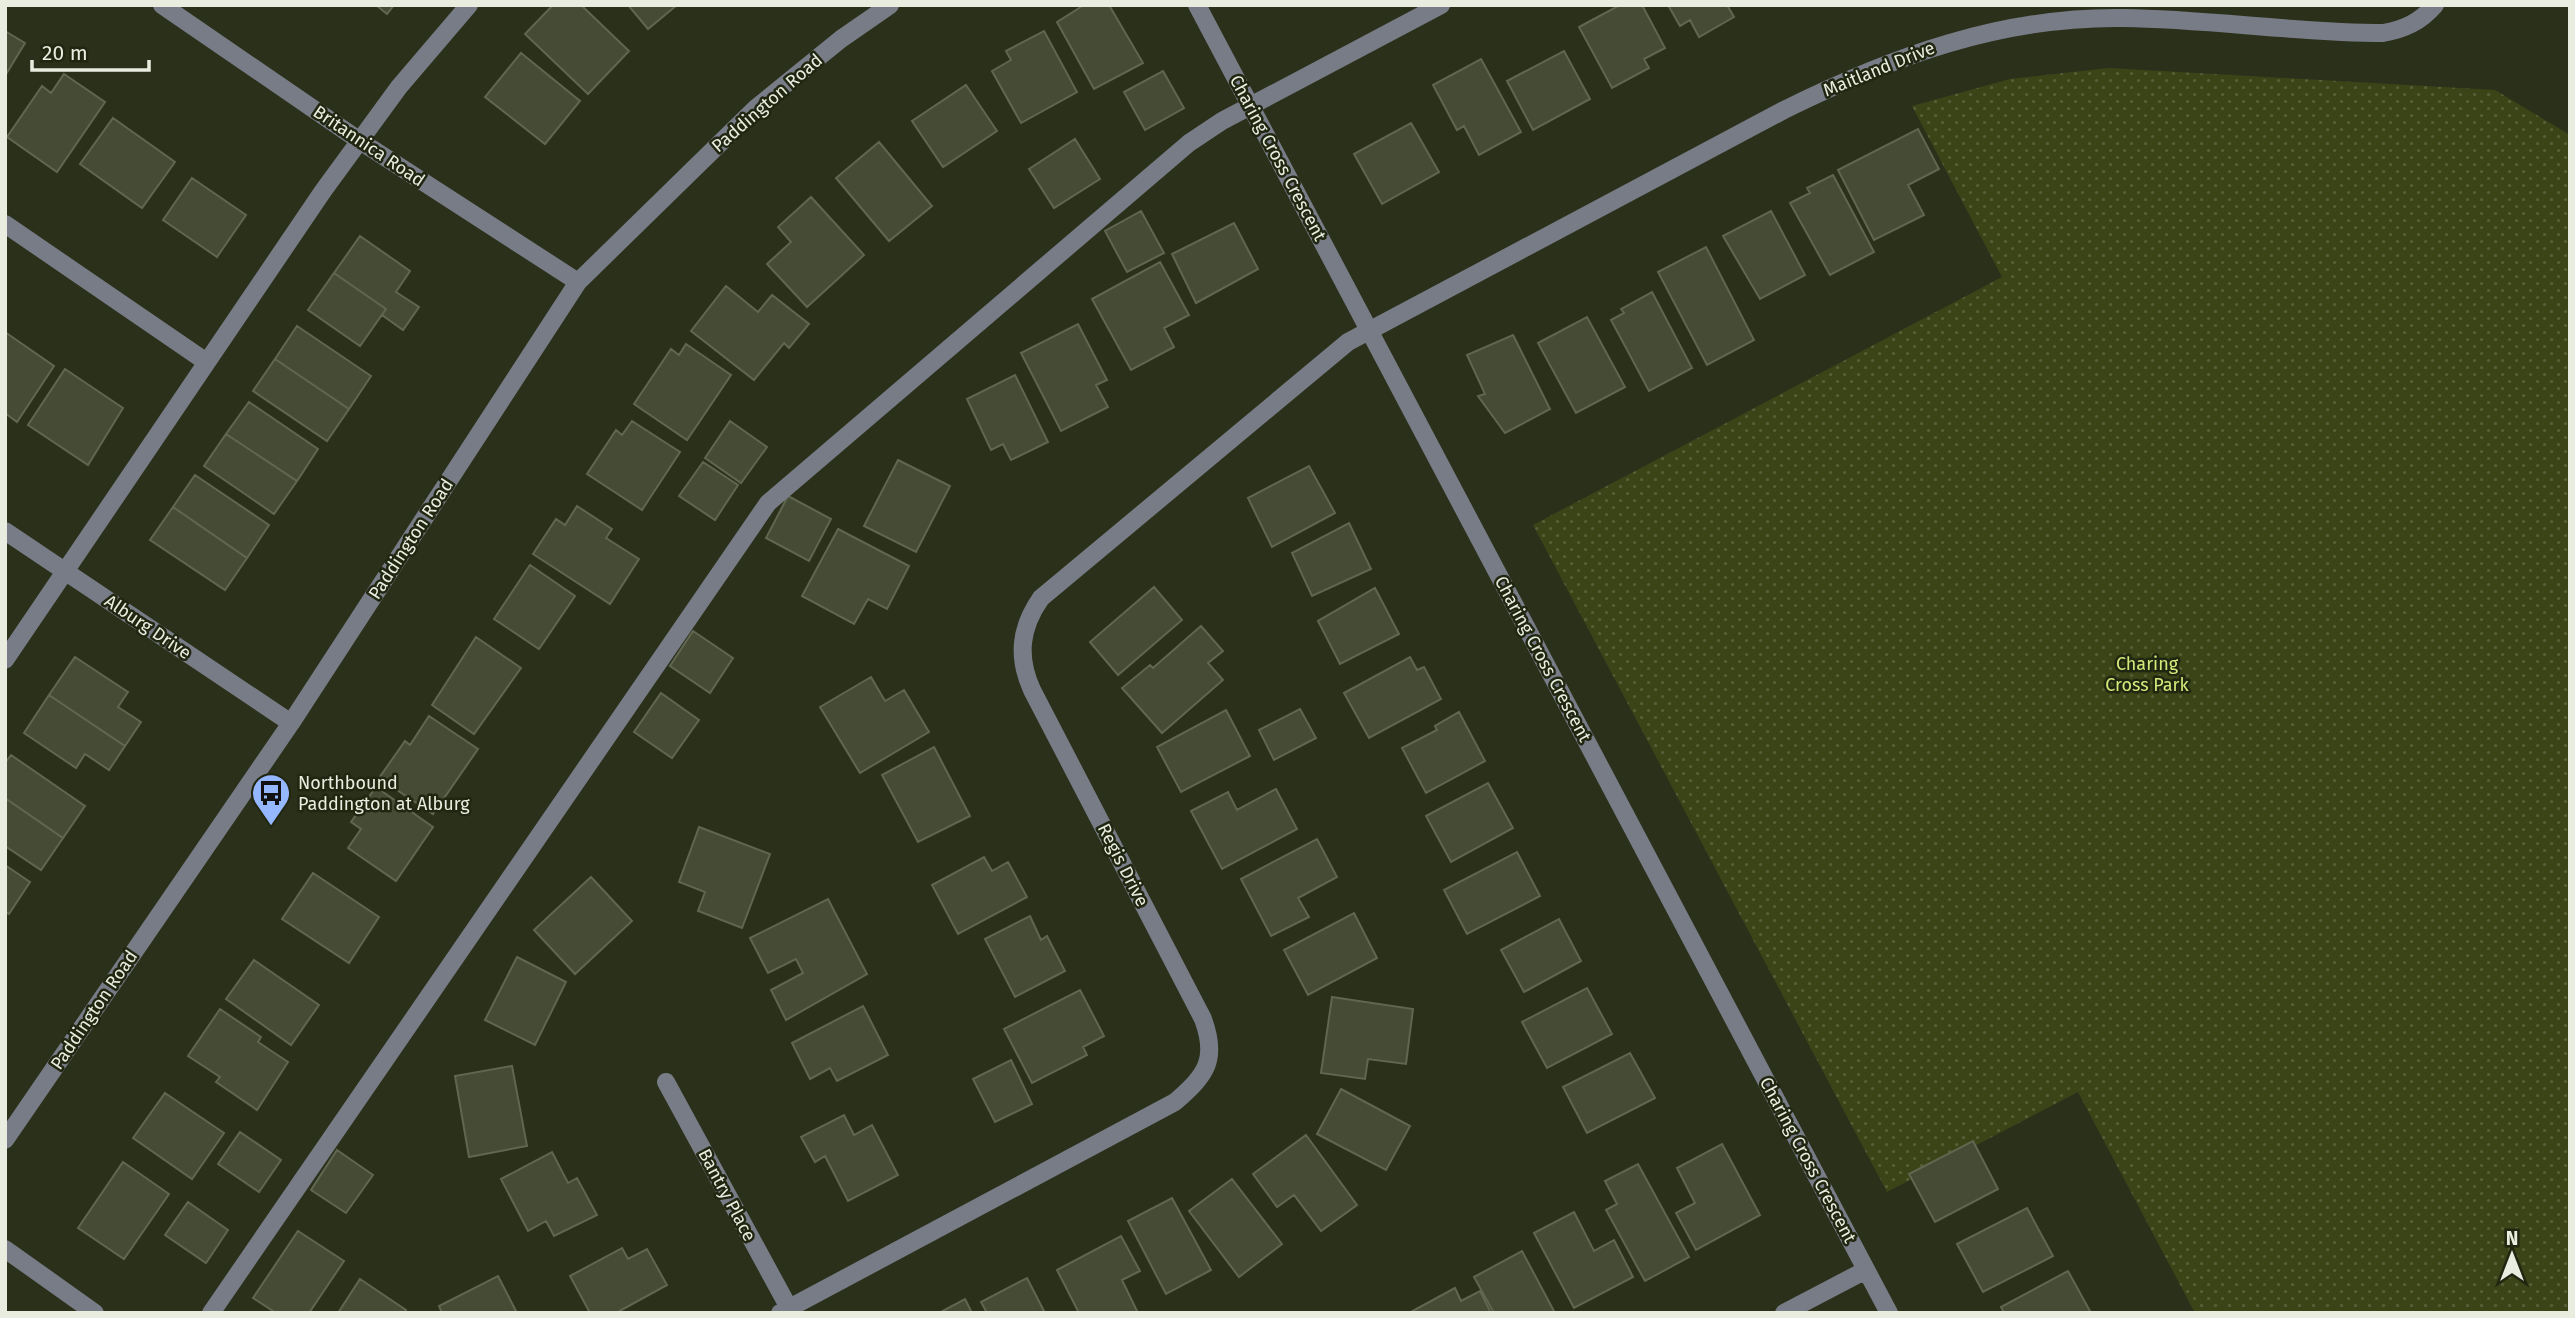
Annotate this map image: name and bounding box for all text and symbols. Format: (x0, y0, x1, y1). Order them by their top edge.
scale bar (32, 28, 149, 72)
street label: Maitland Drive (1820, 37, 1938, 101)
text: 20 m (42, 40, 88, 66)
street label: Paddington Road (707, 49, 827, 157)
street label: Charing Cross Crescent (1225, 71, 1331, 245)
street label: Britannica Road (309, 101, 429, 191)
street label: Paddington Road (364, 475, 458, 603)
street label: Charing Cross Crescent (1490, 572, 1596, 746)
street label: Alburg Drive (100, 590, 196, 664)
park label: Charing Cross Park (2105, 653, 2190, 696)
bus stop icon: Northbound Paddington at Alburg (250, 772, 292, 827)
place label: Northbound Paddington at Alburg (298, 772, 470, 815)
street label: Regis Drive (1093, 820, 1153, 910)
street label: Paddington Road (46, 946, 142, 1074)
street label: Charing Cross Crescent (1755, 1073, 1861, 1247)
street label: Bantry Place (693, 1145, 761, 1245)
north arrow (2477, 1220, 2547, 1290)
text: N (2506, 1227, 2518, 1250)

